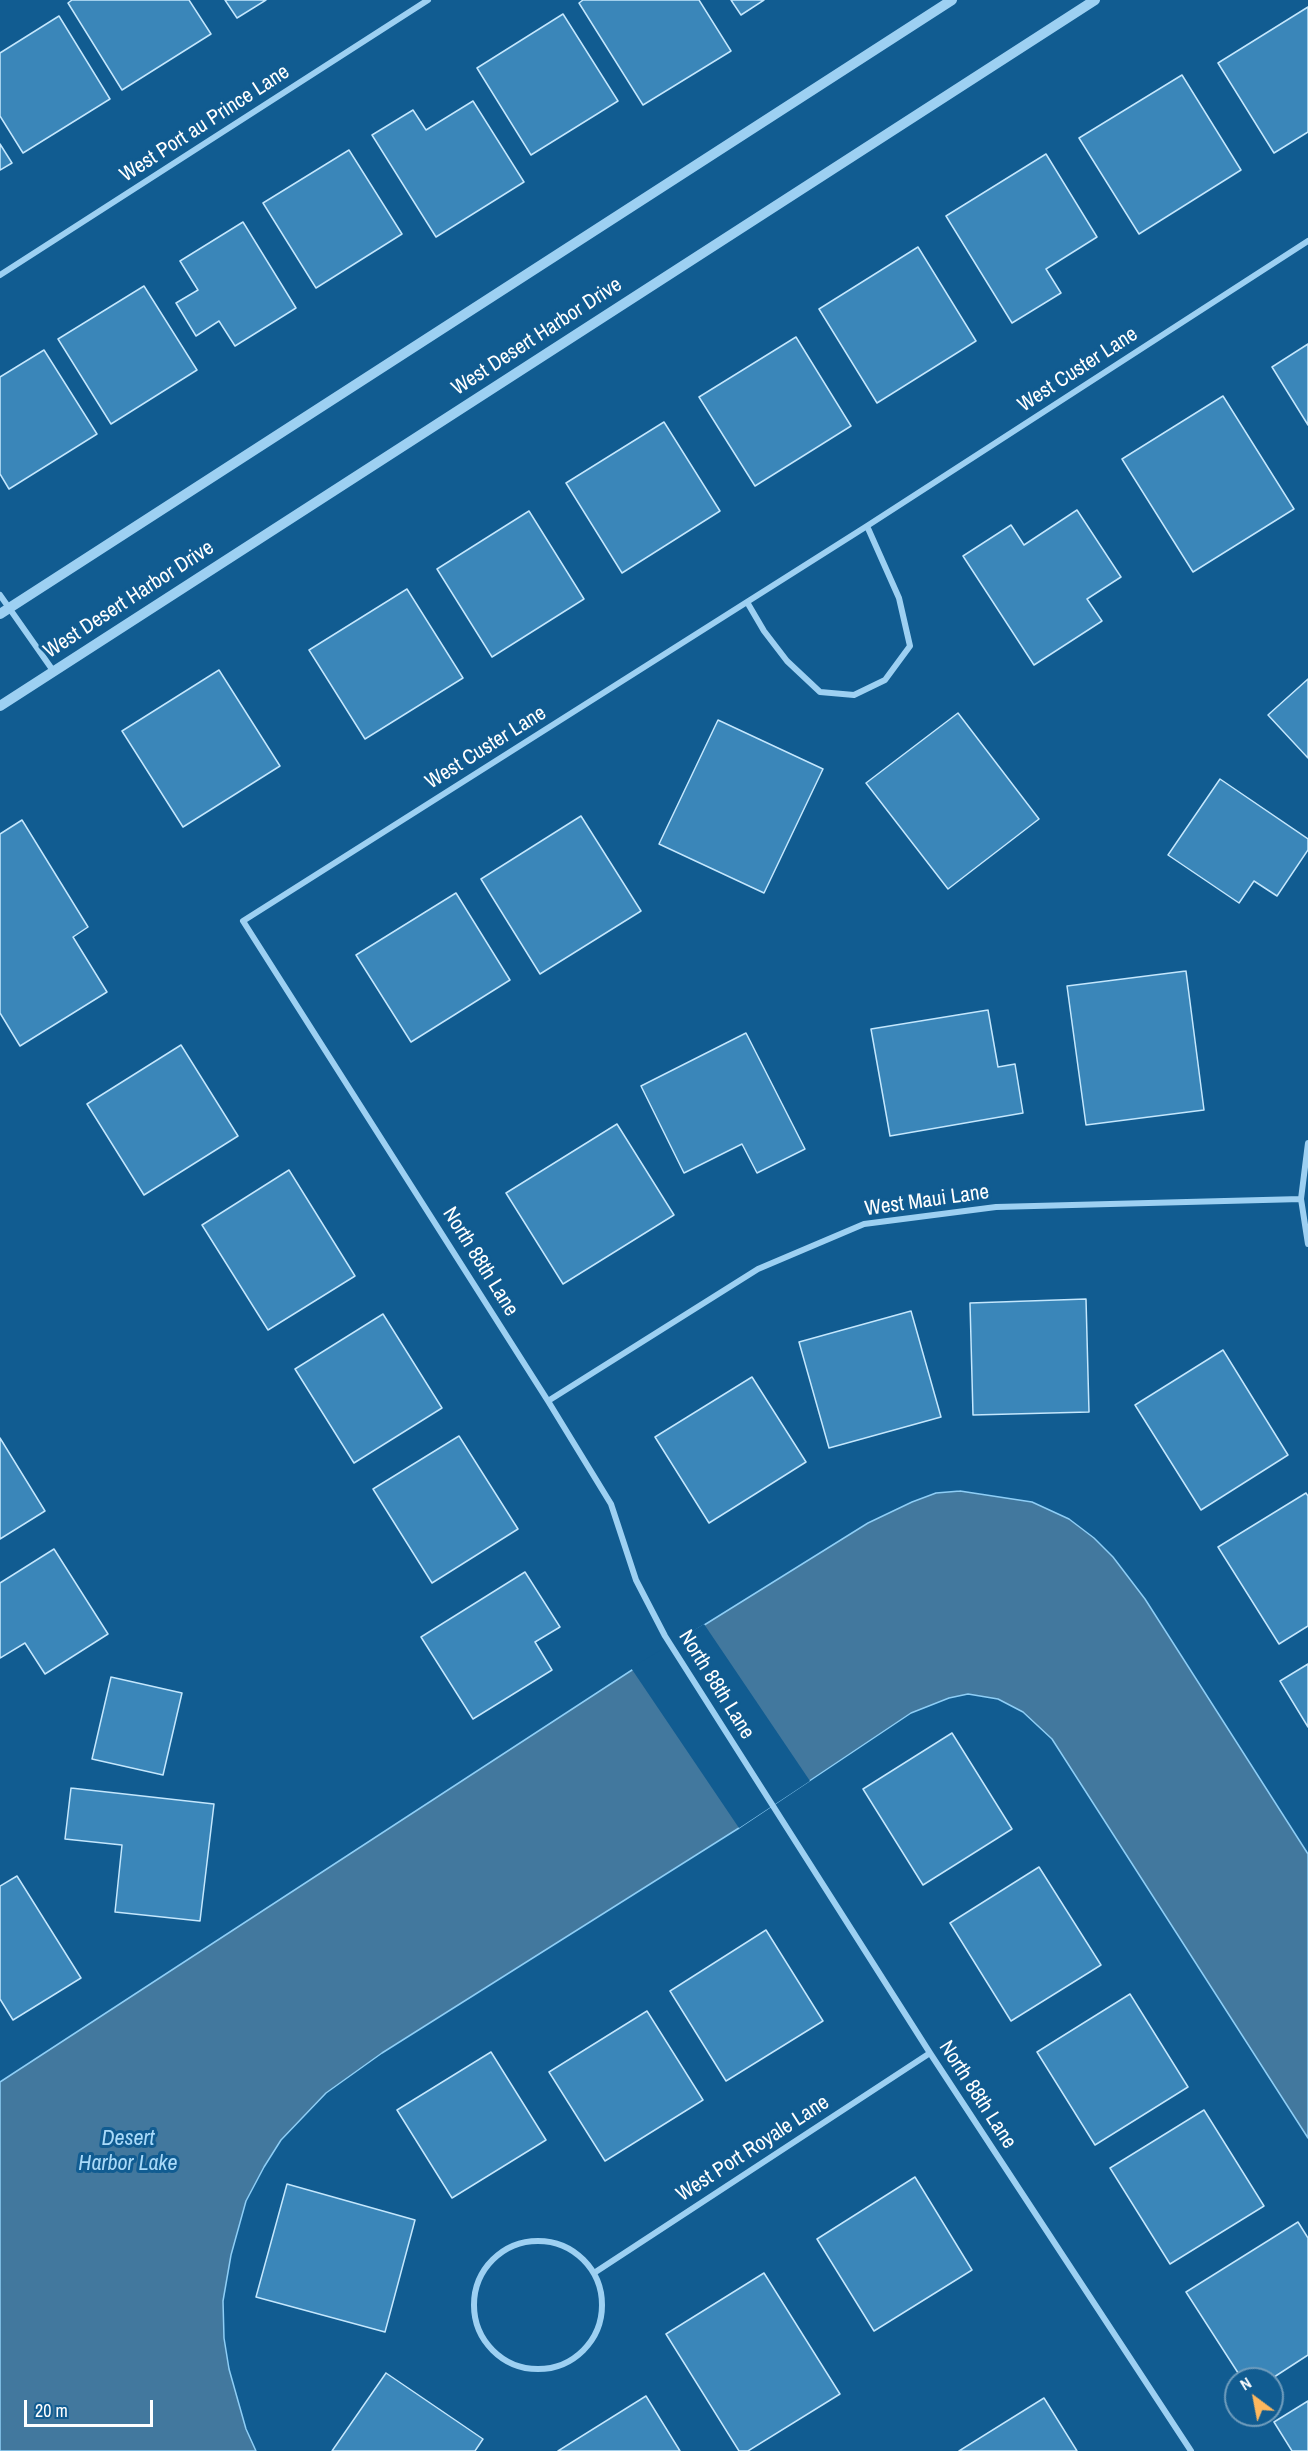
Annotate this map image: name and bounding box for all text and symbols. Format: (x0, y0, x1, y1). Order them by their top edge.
street label: West Port au Prince Lane (116, 60, 294, 188)
street label: West Desert Harbor Drive (447, 273, 627, 401)
street label: West Custer Lane (1013, 322, 1143, 418)
street label: West Desert Harbor Drive (39, 536, 219, 664)
street label: West Custer Lane (421, 701, 551, 795)
street label: West Maui Lane (863, 1180, 991, 1222)
street label: North 88th Lane (437, 1203, 523, 1321)
street label: North 88th Lane (673, 1626, 759, 1744)
street label: North 88th Lane (933, 2036, 1021, 2154)
street label: West Port Royale Lane (672, 2090, 834, 2208)
water label: Desert Harbor Lake (78, 2126, 178, 2178)
north arrow (1224, 2367, 1284, 2427)
text: N (1236, 2372, 1255, 2395)
scale bar (27, 2388, 156, 2426)
text: 20 m (35, 2398, 68, 2423)

